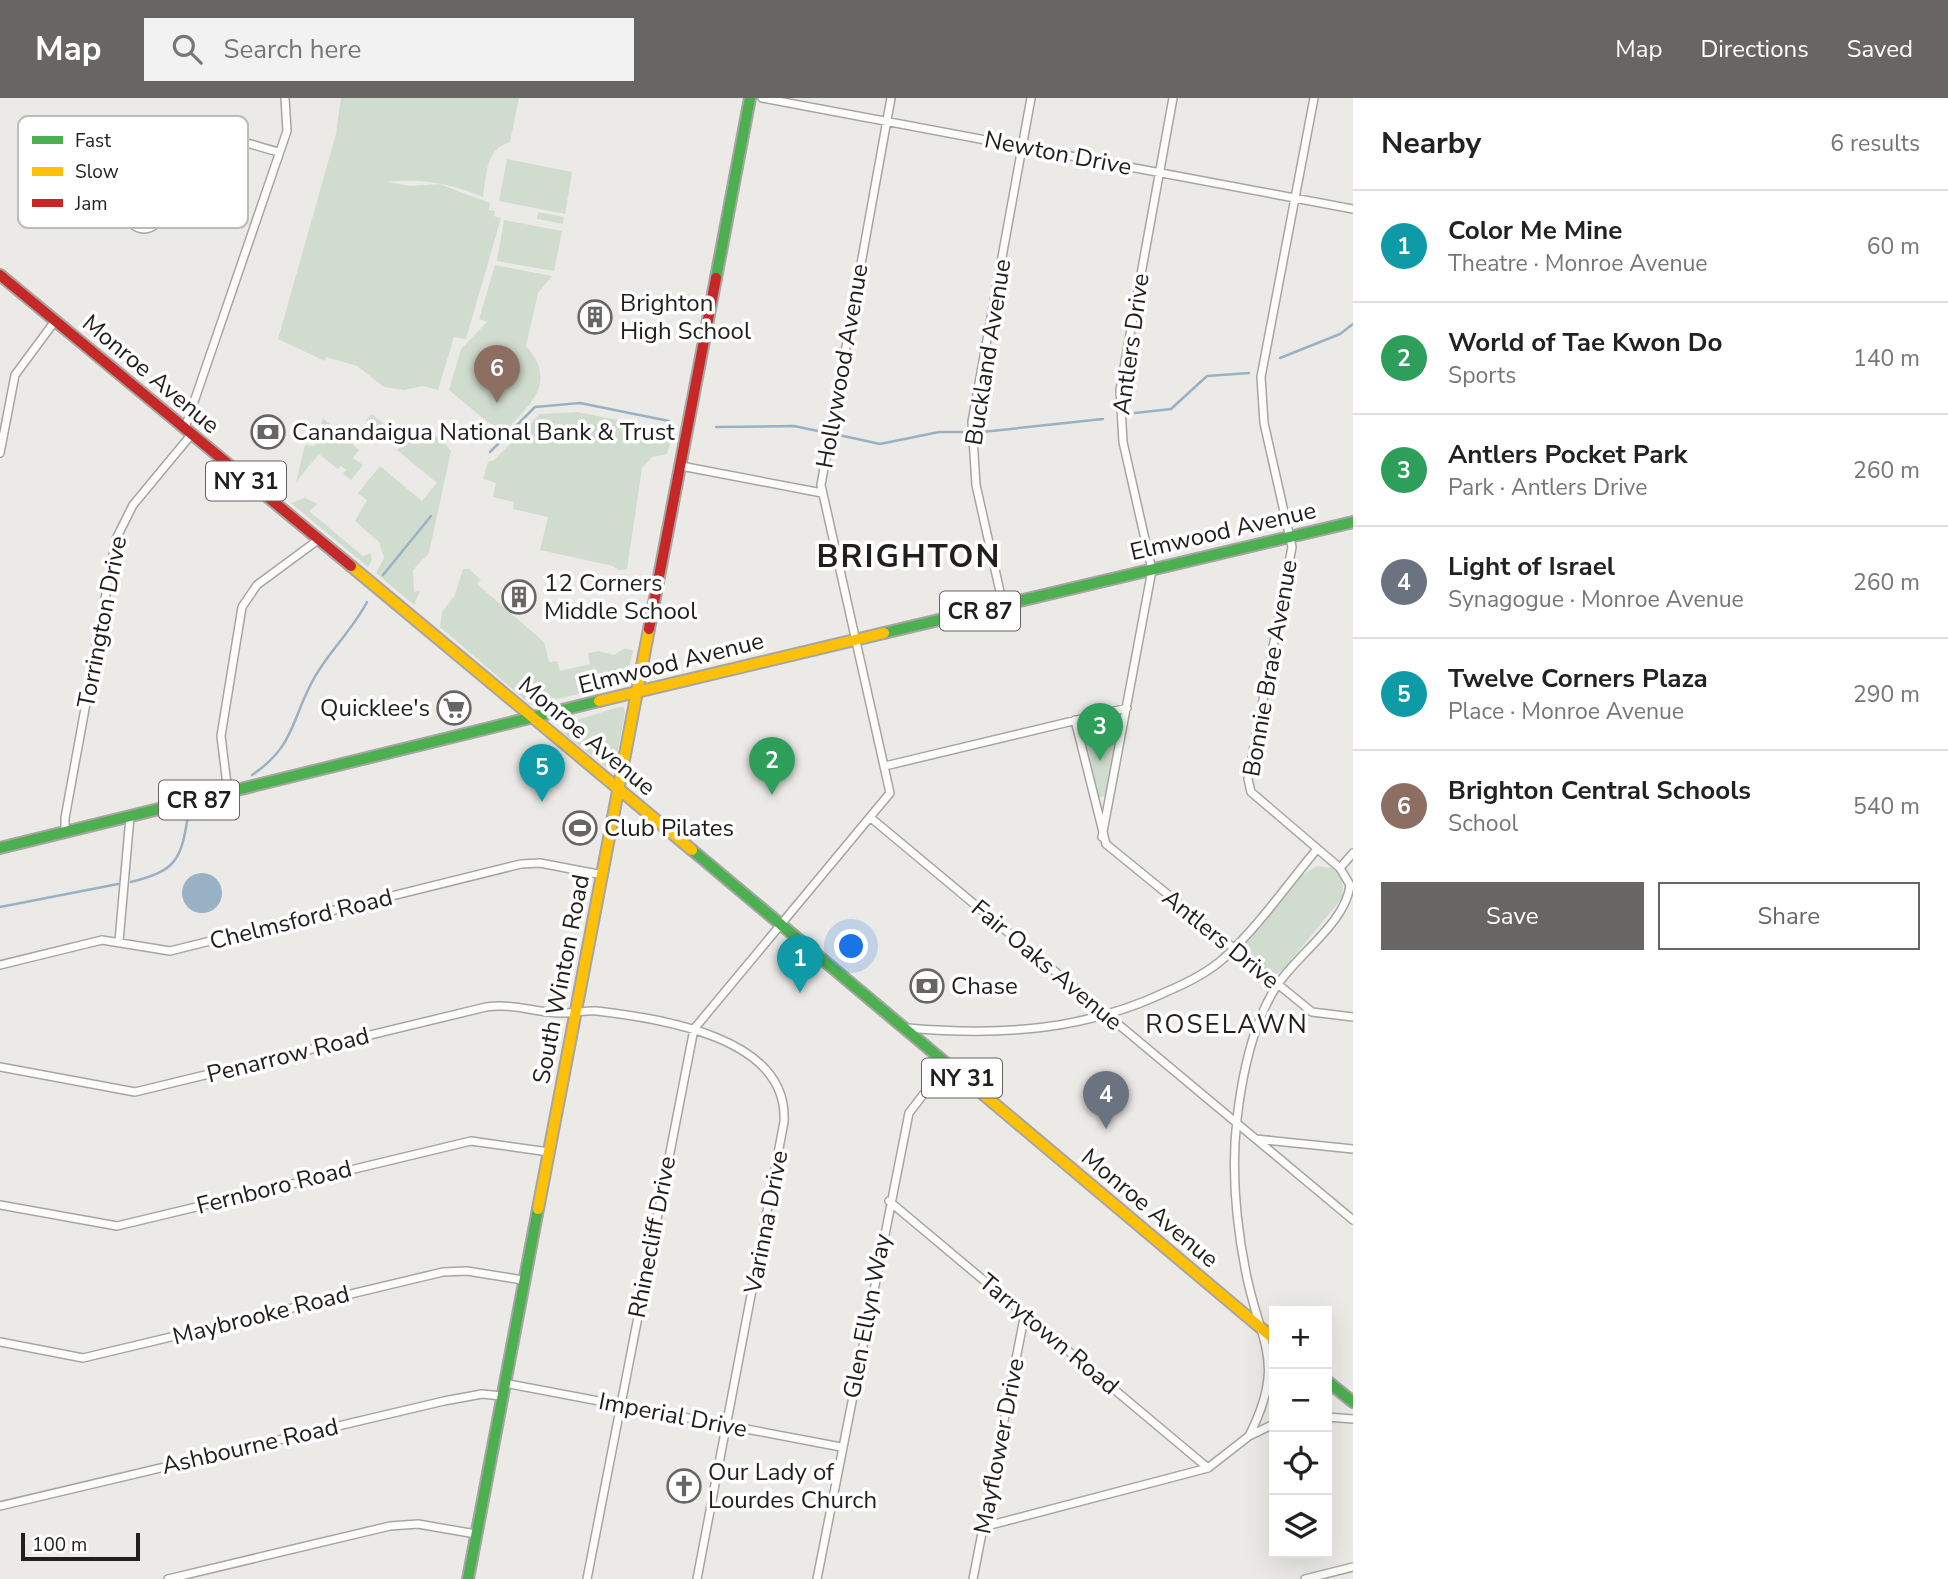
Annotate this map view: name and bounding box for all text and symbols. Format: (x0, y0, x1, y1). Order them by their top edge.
search box (144, 18, 634, 81)
text: Map (35, 27, 102, 72)
icon: search (168, 30, 206, 68)
text: Search here (224, 32, 361, 67)
text: Map (1615, 33, 1662, 65)
text: Directions (1700, 33, 1809, 65)
text: Saved (1847, 33, 1913, 65)
legend (18, 116, 248, 228)
street label: Newton Drive (982, 123, 1134, 183)
text: Nearby (1381, 123, 1481, 164)
text: Fast (75, 128, 111, 154)
text: 6 results (1830, 128, 1920, 159)
text: Slow (75, 159, 119, 185)
text: Jam (74, 191, 108, 217)
text: Color Me Mine (1448, 213, 1622, 248)
text: 1 (1397, 231, 1411, 262)
text: 60 m (1867, 231, 1920, 262)
text: Theatre · Monroe Avenue (1448, 248, 1708, 279)
street label: Buckland Avenue (957, 257, 1019, 447)
street label: Hollywood Avenue (808, 261, 876, 471)
street label: Antlers Drive (1105, 271, 1157, 417)
place label: Brighton High School (620, 287, 751, 347)
building icon: Brighton High School (576, 298, 614, 336)
street label: Monroe Avenue (76, 307, 226, 441)
text: World of Tae Kwon Do (1448, 325, 1722, 360)
text: 2 (1397, 343, 1411, 374)
text: 140 m (1853, 343, 1920, 374)
pin: 6 (474, 345, 520, 403)
text: Sports (1448, 360, 1516, 391)
bank icon: Canandaigua National Bank & Trust (249, 413, 287, 451)
place label: Canandaigua National Bank & Trust (292, 416, 675, 448)
text: Antlers Pocket Park (1448, 437, 1688, 472)
text: 3 (1397, 455, 1411, 486)
text: 260 m (1853, 455, 1920, 486)
road number: NY 31 (206, 462, 286, 500)
text: Park · Antlers Drive (1448, 472, 1647, 503)
street label: Elmwood Avenue (1127, 494, 1319, 568)
street label: Torrington Drive (70, 533, 134, 711)
district label: BRIGHTON (817, 535, 1001, 578)
text: Light of Israel (1448, 549, 1615, 584)
street label: Bonnie Brae Avenue (1235, 557, 1305, 779)
place label: 12 Corners Middle School (544, 567, 697, 627)
text: 4 (1397, 567, 1411, 598)
text: 260 m (1853, 567, 1920, 598)
building icon: 12 Corners Middle School (500, 578, 538, 616)
text: Synagogue · Monroe Avenue (1448, 584, 1744, 615)
road number: CR 87 (940, 592, 1020, 631)
street label: Elmwood Avenue (575, 624, 767, 702)
text: Twelve Corners Plaza (1448, 661, 1708, 696)
street label: Monroe Avenue (512, 669, 662, 803)
text: 5 (1397, 679, 1411, 710)
text: 290 m (1853, 679, 1920, 710)
supermarket icon: Quicklee's (435, 689, 473, 727)
place label: Quicklee's (320, 692, 430, 724)
text: Place · Monroe Avenue (1448, 696, 1684, 727)
pin: 3 (1077, 703, 1123, 761)
pin: 2 (749, 737, 795, 795)
pin: 5 (519, 744, 565, 802)
text: Brighton Central Schools (1448, 773, 1751, 808)
road number: CR 87 (159, 780, 239, 820)
text: 6 (1397, 791, 1411, 822)
text: 540 m (1853, 791, 1920, 822)
text: School (1448, 808, 1518, 839)
sports icon: Club Pilates (561, 809, 599, 847)
place label: Club Pilates (604, 812, 734, 844)
street label: South Winton Road (525, 872, 597, 1086)
street label: Chelmsford Road (206, 881, 396, 957)
street label: Antlers Drive (1156, 882, 1286, 996)
button: Save (1381, 882, 1644, 950)
button: Share (1658, 882, 1920, 950)
street label: Fair Oaks Avenue (965, 892, 1129, 1038)
your location (834, 929, 868, 963)
pin: 1 (777, 935, 823, 993)
bank icon: Chase (908, 967, 946, 1005)
place label: Chase (951, 970, 1018, 1002)
district label: ROSELAWN (1145, 1007, 1309, 1042)
street label: Penarrow Road (204, 1019, 372, 1091)
road number: NY 31 (922, 1058, 1002, 1098)
pin: 4 (1083, 1071, 1129, 1129)
street label: Monroe Avenue (1075, 1141, 1225, 1275)
street label: Varinna Drive (736, 1148, 796, 1297)
street label: Fernboro Road (193, 1152, 355, 1222)
street label: Rhinecliff Drive (621, 1153, 683, 1321)
street label: Glen Ellyn Way (835, 1230, 899, 1401)
street label: Tarrytown Road (972, 1266, 1126, 1402)
street label: Maybrooke Road (169, 1278, 353, 1352)
map controls (1269, 1306, 1332, 1558)
button: + (1269, 1306, 1332, 1369)
street label: Mayflower Drive (966, 1355, 1032, 1537)
button: − (1269, 1369, 1332, 1432)
street label: Imperial Drive (596, 1385, 750, 1445)
street label: Ashbourne Road (159, 1410, 341, 1482)
button: locate (1269, 1432, 1332, 1495)
place label: Our Lady of Lourdes Church (708, 1456, 877, 1516)
church icon: Our Lady of Lourdes Church (665, 1467, 703, 1505)
button: layers (1269, 1495, 1332, 1558)
scale bar (21, 1530, 140, 1562)
text: 100 m (32, 1532, 87, 1558)

